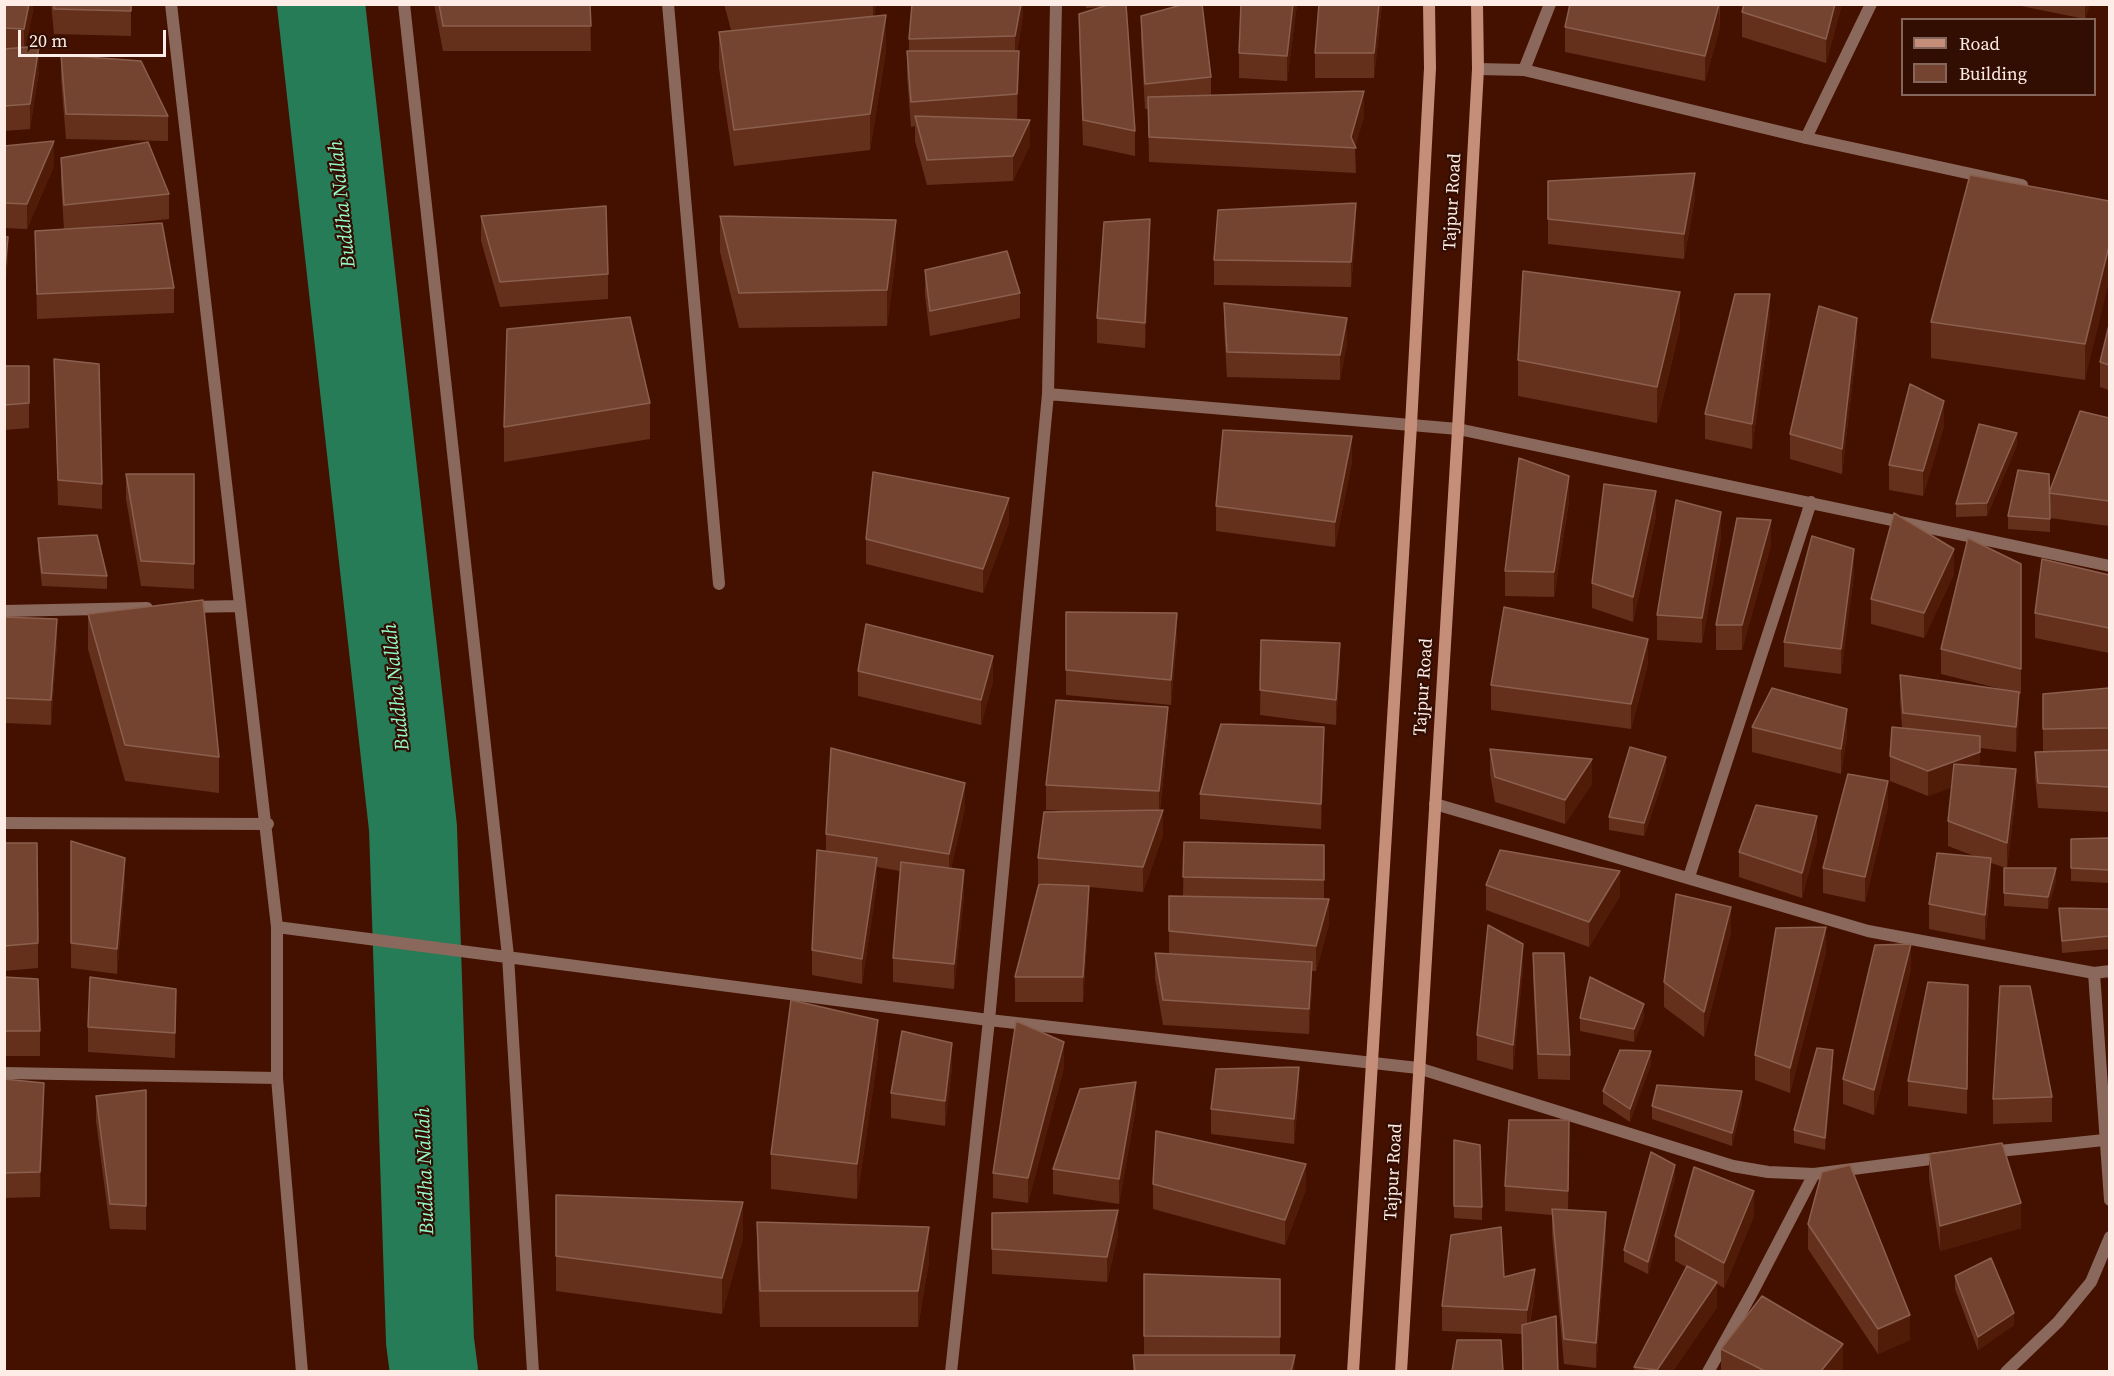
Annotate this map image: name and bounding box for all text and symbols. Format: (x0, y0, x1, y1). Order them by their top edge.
scale bar (21, 18, 170, 56)
legend (1901, 18, 2096, 96)
text: 20 m (29, 28, 67, 53)
text: Road (1959, 31, 2000, 56)
text: Building (1959, 61, 2027, 86)
water label: Buddha Nallah (324, 139, 362, 269)
street label: Tajpur Road (1440, 153, 1466, 251)
water label: Buddha Nallah (378, 622, 416, 752)
street label: Tajpur Road (1410, 638, 1438, 736)
water label: Buddha Nallah (412, 1107, 440, 1235)
street label: Tajpur Road (1381, 1123, 1407, 1221)

